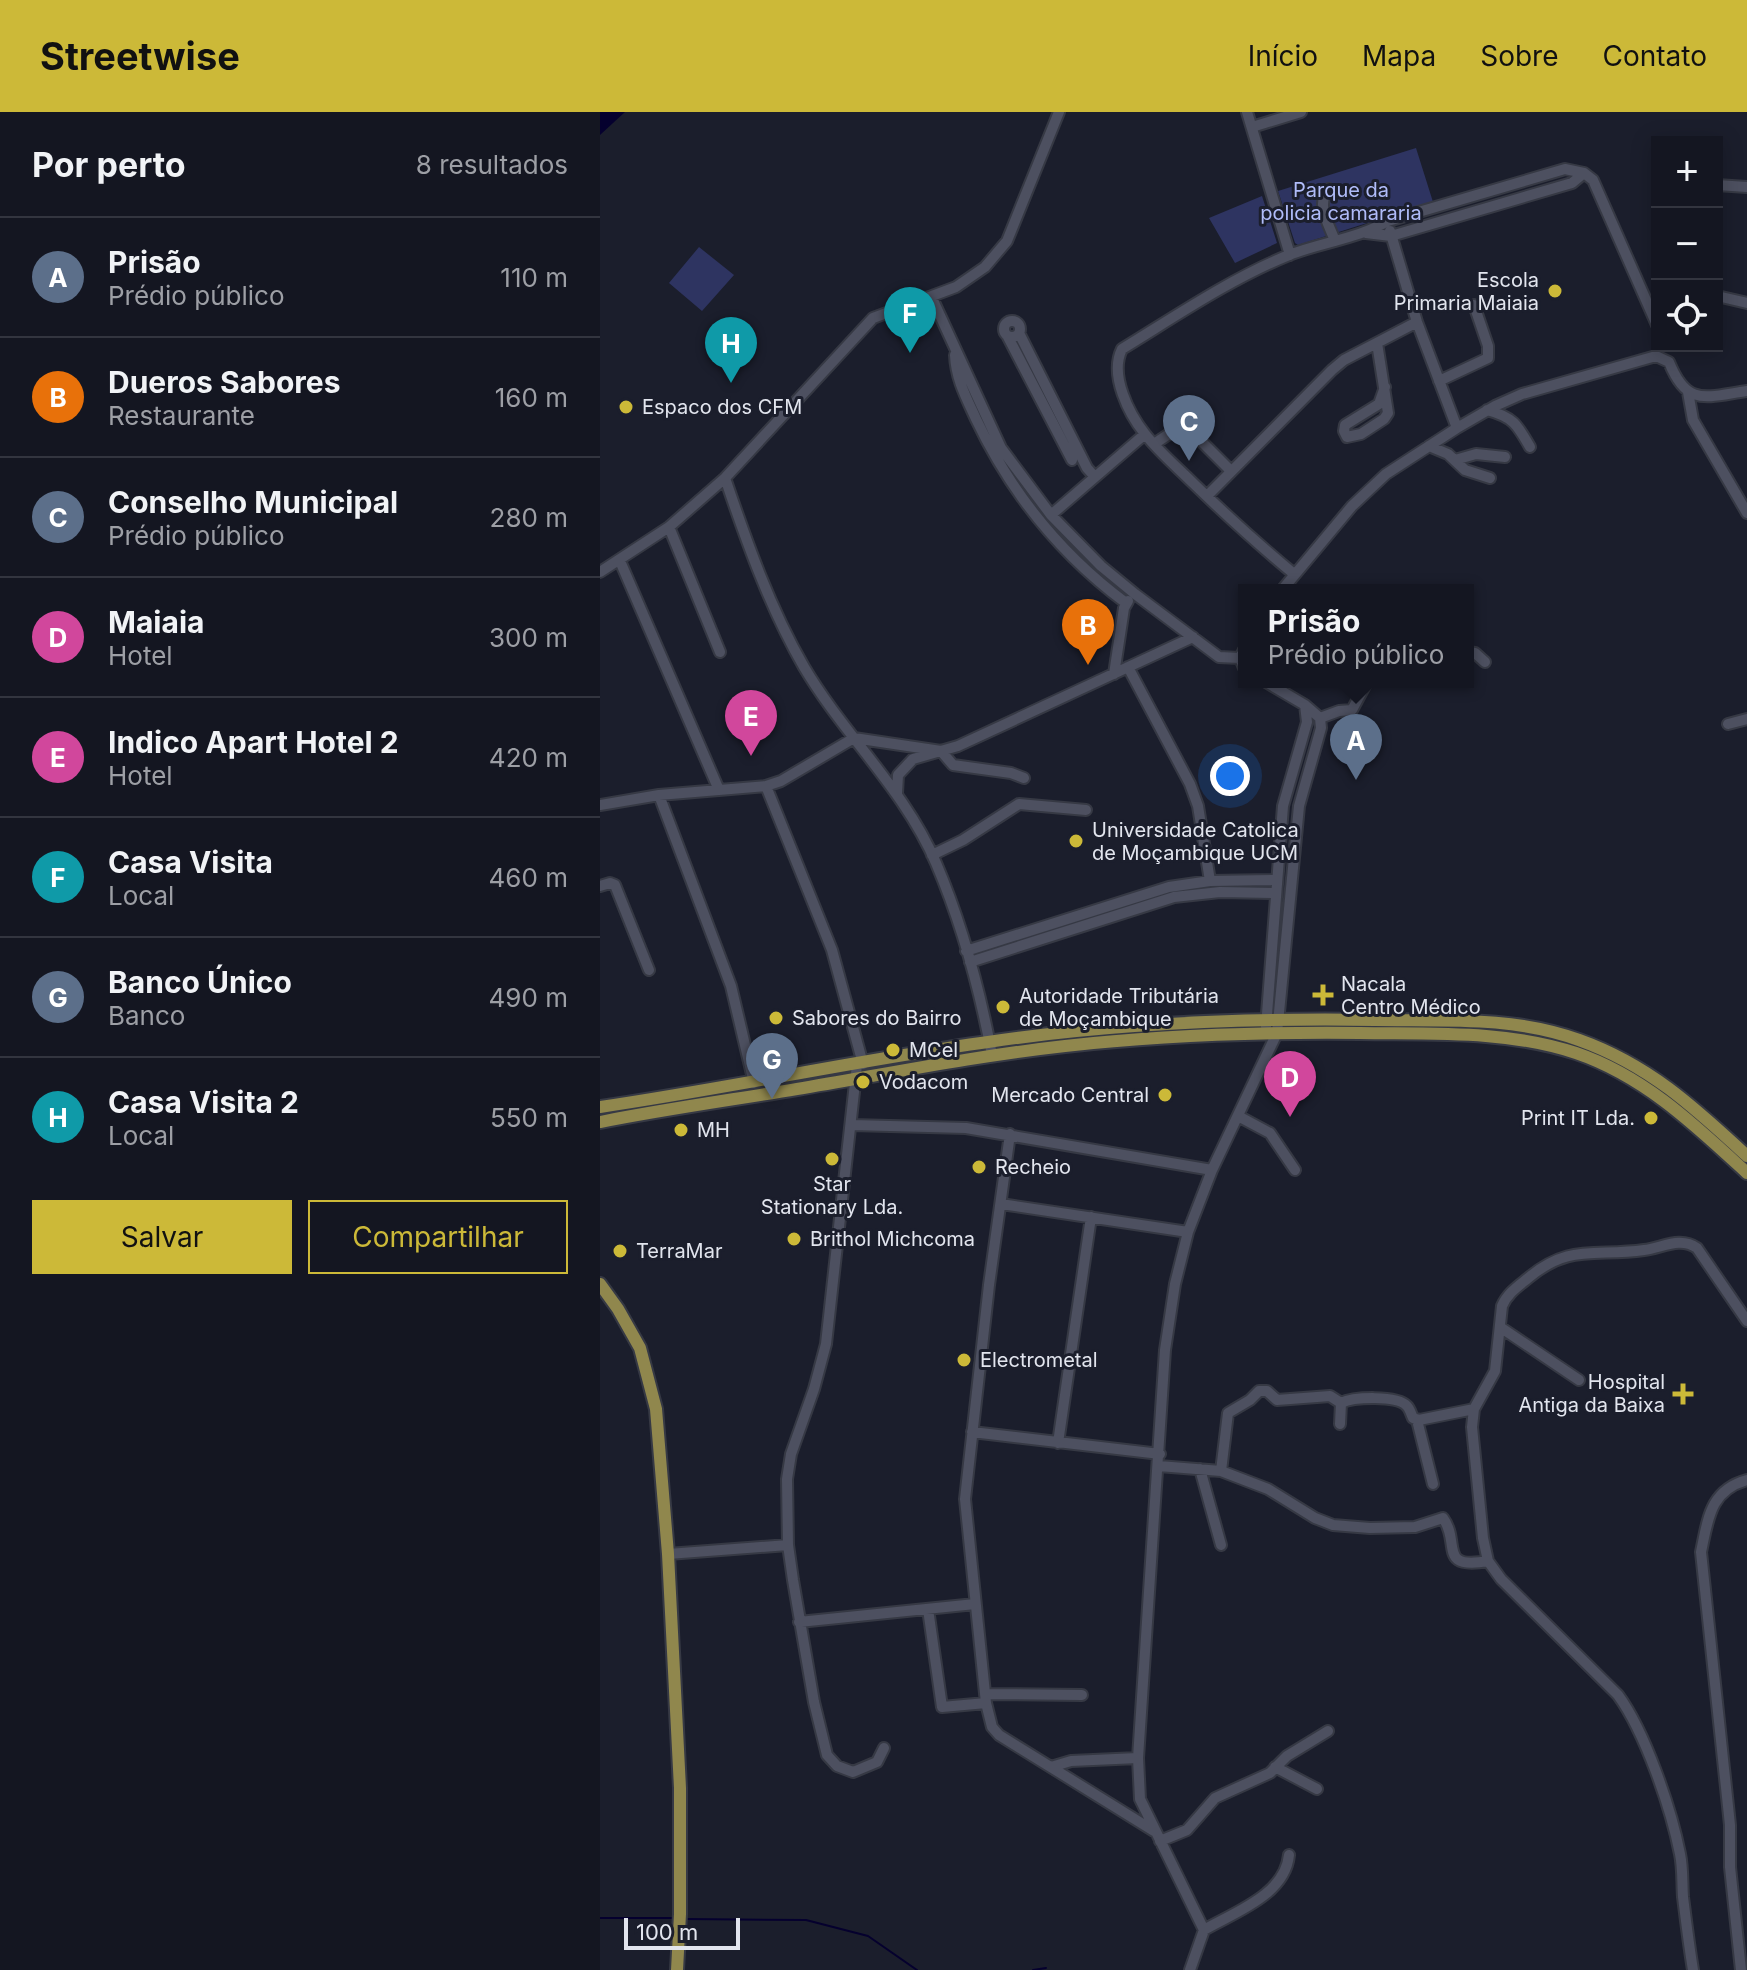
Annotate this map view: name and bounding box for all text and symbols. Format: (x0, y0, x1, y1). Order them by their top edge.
text: Streetwise (40, 33, 240, 79)
text: Início (1248, 39, 1318, 73)
text: Mapa (1362, 39, 1436, 73)
text: Sobre (1480, 39, 1559, 73)
text: Contato (1603, 39, 1707, 73)
map controls (1651, 136, 1723, 352)
button: + (1651, 136, 1723, 208)
text: Por perto (32, 144, 186, 185)
text: 8 resultados (416, 149, 568, 180)
park label: Parque da policia camararia (1260, 178, 1422, 225)
button: − (1651, 208, 1723, 280)
text: Prisão (108, 244, 201, 280)
text: A (48, 262, 68, 293)
text: 110 m (500, 262, 568, 293)
place label: Escola Primaria Maiaia (1394, 268, 1539, 315)
text: Prédio público (108, 280, 285, 311)
button: locate (1651, 280, 1723, 352)
marker: Escola Primaria Maiaia (1546, 282, 1564, 300)
pin: F (884, 287, 936, 353)
pin: H (705, 317, 757, 383)
text: Dueros Sabores (108, 364, 341, 400)
text: B (49, 382, 67, 413)
text: 160 m (495, 382, 568, 413)
place label: Espaco dos CFM (642, 395, 802, 419)
pin: C (1163, 395, 1215, 461)
marker: Espaco dos CFM (617, 398, 635, 416)
text: Restaurante (108, 400, 255, 431)
text: Conselho Municipal (108, 484, 398, 520)
text: C (48, 502, 68, 533)
text: 280 m (490, 502, 568, 533)
text: Prédio público (108, 520, 285, 551)
popup (1238, 584, 1474, 688)
pin: B (1062, 599, 1114, 665)
text: Prisão (1268, 603, 1360, 639)
text: Maiaia (108, 604, 204, 640)
text: D (49, 622, 67, 653)
text: 300 m (489, 622, 568, 653)
text: Prédio público (1268, 639, 1444, 670)
text: Hotel (108, 640, 173, 671)
pin: E (725, 690, 777, 756)
pin: A (1330, 714, 1382, 780)
text: Indico Apart Hotel 2 (108, 724, 399, 760)
text: E (50, 742, 66, 773)
text: 420 m (489, 742, 568, 773)
your location (1210, 756, 1250, 796)
text: Hotel (108, 760, 173, 791)
place label: Universidade Catolica de Moçambique UCM (1092, 818, 1299, 865)
marker: Universidade Catolica de Moçambique UCM (1067, 832, 1085, 850)
text: Casa Visita (108, 844, 273, 880)
text: F (50, 862, 66, 893)
text: 460 m (489, 862, 568, 893)
text: Local (108, 880, 174, 911)
text: Banco Único (108, 964, 292, 1000)
place label: Nacala Centro Médico (1341, 972, 1481, 1019)
text: G (48, 982, 68, 1013)
text: 490 m (489, 982, 568, 1013)
place label: Autoridade Tributária de Moçambique (1019, 984, 1219, 1031)
marker: Nacala Centro Médico (1312, 984, 1334, 1006)
marker: Autoridade Tributária de Moçambique (994, 998, 1012, 1016)
text: Banco (108, 1000, 185, 1031)
place label: Sabores do Bairro (792, 1006, 961, 1030)
marker: Sabores do Bairro (767, 1009, 785, 1027)
pin: G (746, 1033, 798, 1099)
place label: MCel (909, 1038, 958, 1062)
marker: MCel (884, 1041, 902, 1059)
pin: D (1264, 1051, 1316, 1117)
place label: Vodacom (879, 1070, 968, 1094)
marker: Vodacom (854, 1073, 872, 1091)
place label: Mercado Central (991, 1083, 1149, 1107)
text: Casa Visita 2 (108, 1084, 299, 1120)
marker: Mercado Central (1156, 1086, 1174, 1104)
text: H (48, 1102, 68, 1133)
text: 550 m (490, 1102, 568, 1133)
place label: Print IT Lda. (1521, 1106, 1635, 1130)
marker: Print IT Lda. (1642, 1109, 1660, 1127)
place label: MH (697, 1118, 730, 1142)
text: Local (108, 1120, 174, 1151)
marker: MH (672, 1121, 690, 1139)
marker: Star Stationary Lda. (823, 1150, 841, 1168)
place label: Recheio (995, 1155, 1071, 1179)
marker: Recheio (970, 1158, 988, 1176)
place label: Star Stationary Lda. (761, 1172, 903, 1219)
button: Salvar (32, 1200, 292, 1274)
button: Compartilhar (308, 1200, 568, 1274)
place label: Brithol Michcoma (810, 1227, 975, 1251)
marker: Brithol Michcoma (785, 1230, 803, 1248)
place label: TerraMar (636, 1239, 723, 1263)
marker: TerraMar (611, 1242, 629, 1260)
place label: Electrometal (980, 1348, 1098, 1372)
marker: Electrometal (955, 1351, 973, 1369)
place label: Hospital Antiga da Baixa (1518, 1370, 1665, 1417)
marker: Hospital Antiga da Baixa (1672, 1383, 1694, 1405)
scale bar (624, 1914, 740, 1950)
text: 100 m (636, 1919, 698, 1945)

